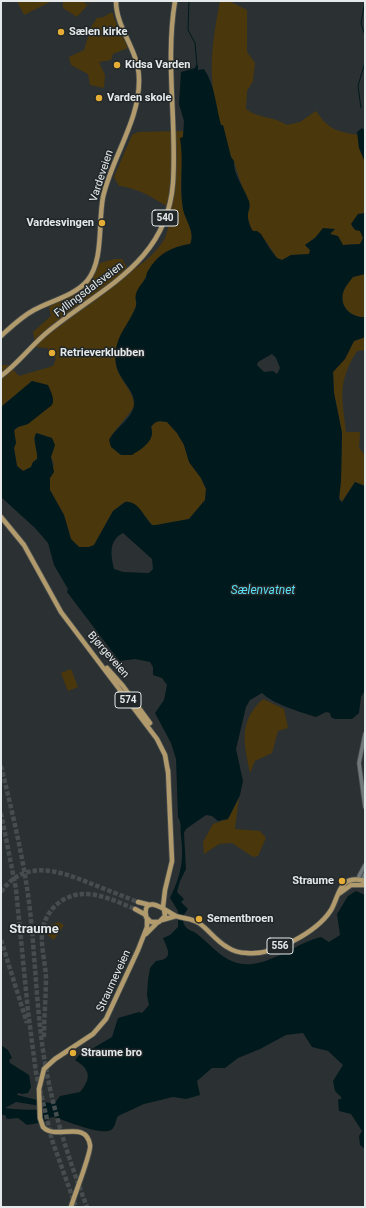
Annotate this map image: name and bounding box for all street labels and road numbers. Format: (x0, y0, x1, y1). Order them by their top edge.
street label: Vardeveien (87, 148, 117, 204)
road number: 540 (152, 210, 178, 226)
street label: Fyllingsdalsveien (52, 260, 126, 320)
street label: Bjørgeveien (84, 629, 132, 681)
road number: 574 (115, 692, 141, 708)
road number: 556 (267, 938, 293, 954)
street label: Straumeveien (94, 948, 134, 1014)

